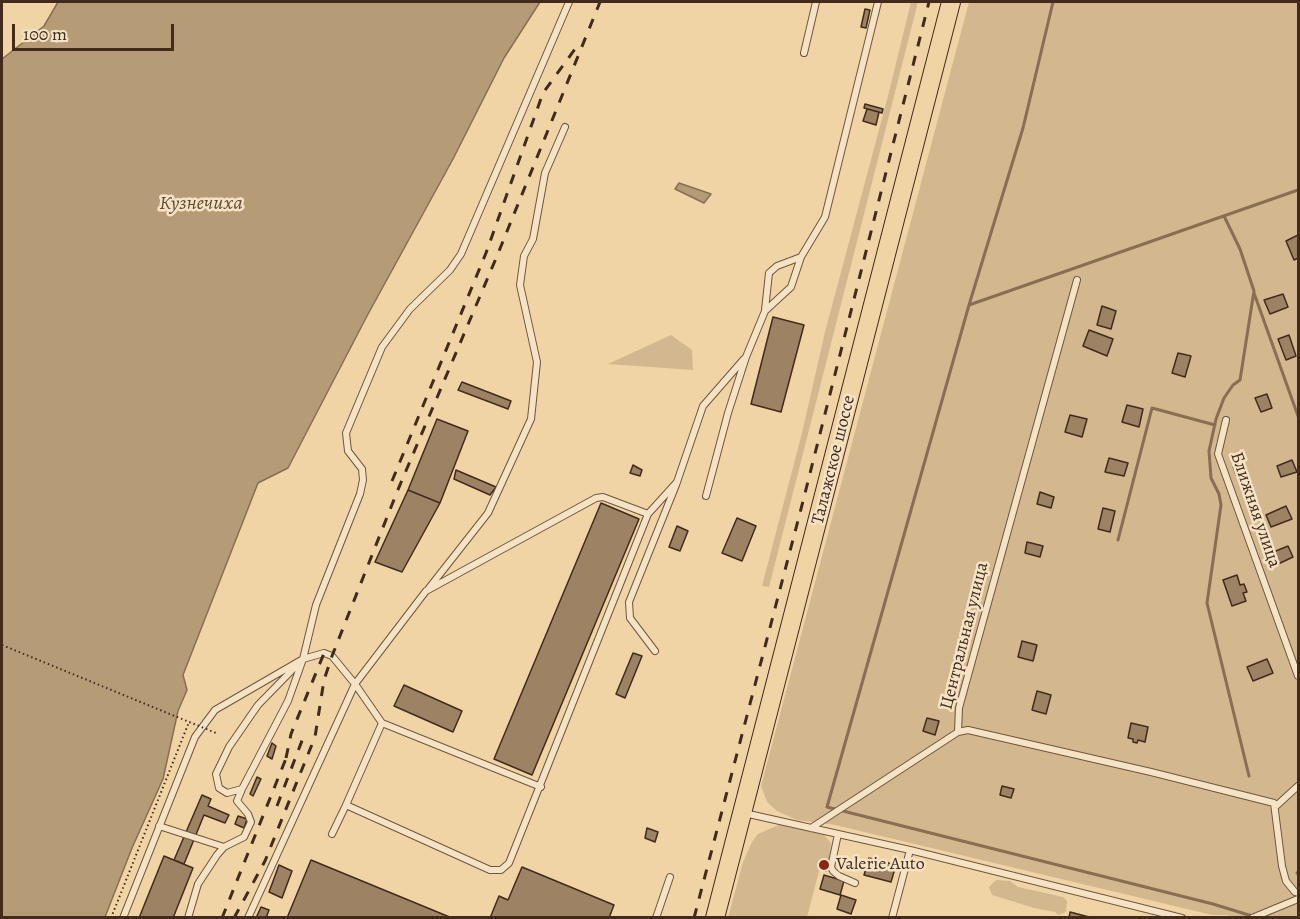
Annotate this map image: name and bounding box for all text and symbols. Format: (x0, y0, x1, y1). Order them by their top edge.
scale bar (15, 12, 177, 50)
text: 100 m (23, 22, 67, 46)
water label: Кузнечиха (159, 192, 243, 216)
street label: Талажское шоссе (808, 393, 860, 527)
street label: Ближняя улица (1225, 449, 1285, 571)
street label: Центральная улица (936, 560, 994, 712)
place label: Valerie Auto (836, 854, 925, 876)
marker: Valerie Auto (817, 858, 831, 872)

